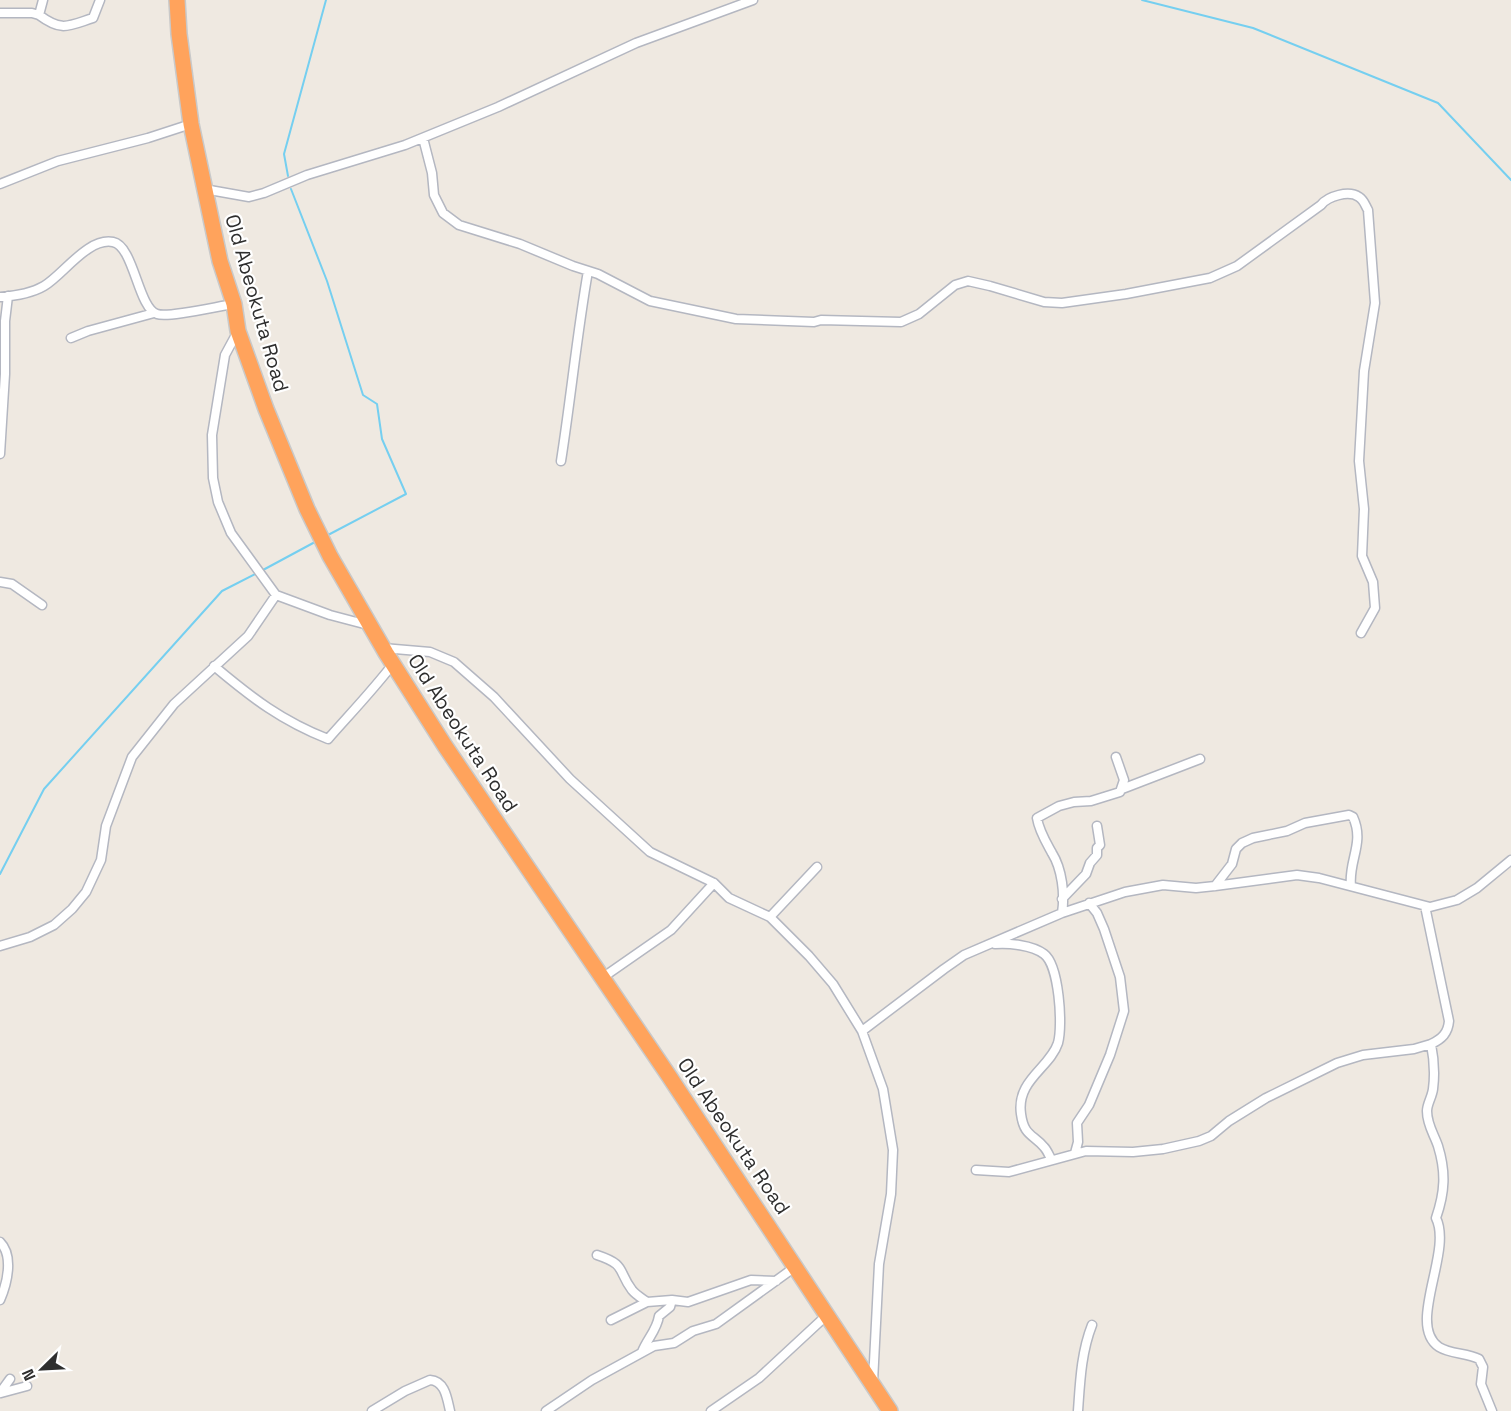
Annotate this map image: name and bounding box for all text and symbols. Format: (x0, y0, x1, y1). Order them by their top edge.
street label: Old Abeokuta Road (219, 211, 295, 395)
street label: Old Abeokuta Road (402, 649, 524, 817)
street label: Old Abeokuta Road (672, 1053, 796, 1219)
north arrow (12, 1339, 72, 1399)
text: N (17, 1366, 41, 1384)

